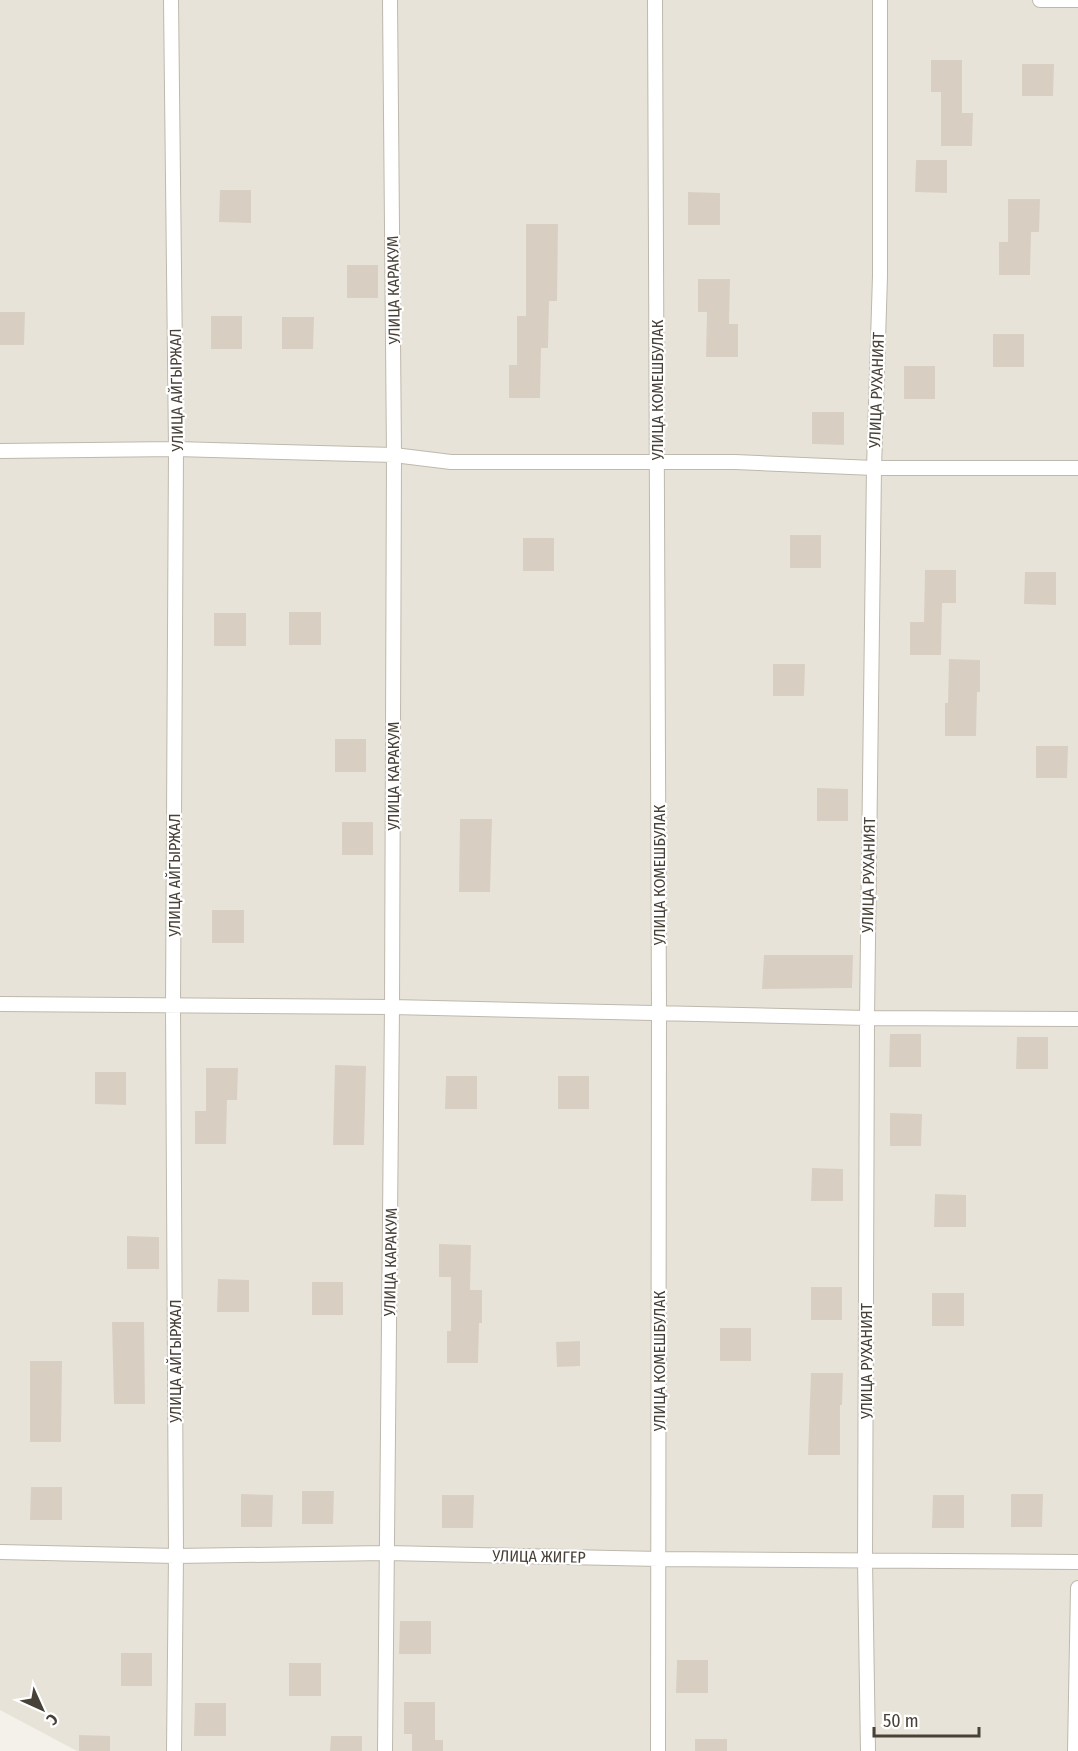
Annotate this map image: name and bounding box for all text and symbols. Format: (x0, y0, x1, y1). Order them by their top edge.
street label: УЛИЦА КАРАКУМ (383, 235, 404, 346)
street label: УЛИЦА КОМЕШБУЛАК (648, 319, 667, 461)
street label: УЛИЦА АЙГЫРЖАЛ (166, 328, 187, 453)
street label: УЛИЦА РУХАНИЯТ (865, 331, 888, 449)
street label: УЛИЦА КАРАКУМ (384, 722, 403, 831)
street label: УЛИЦА КОМЕШБУЛАК (650, 804, 669, 946)
street label: УЛИЦА АЙГЫРЖАЛ (165, 813, 184, 938)
street label: УЛИЦА РУХАНИЯТ (858, 816, 879, 934)
street label: УЛИЦА КАРАКУМ (380, 1207, 401, 1318)
street label: УЛИЦА КОМЕШБУЛАК (650, 1290, 669, 1432)
street label: УЛИЦА АЙГЫРЖАЛ (166, 1299, 185, 1424)
street label: УЛИЦА РУХАНИЯТ (857, 1302, 876, 1420)
street label: УЛИЦА ЖИГЕР (491, 1546, 586, 1567)
north arrow (12, 1679, 72, 1739)
scale bar (874, 1700, 979, 1738)
text: С (42, 1710, 62, 1729)
text: 50 m (883, 1710, 919, 1732)

